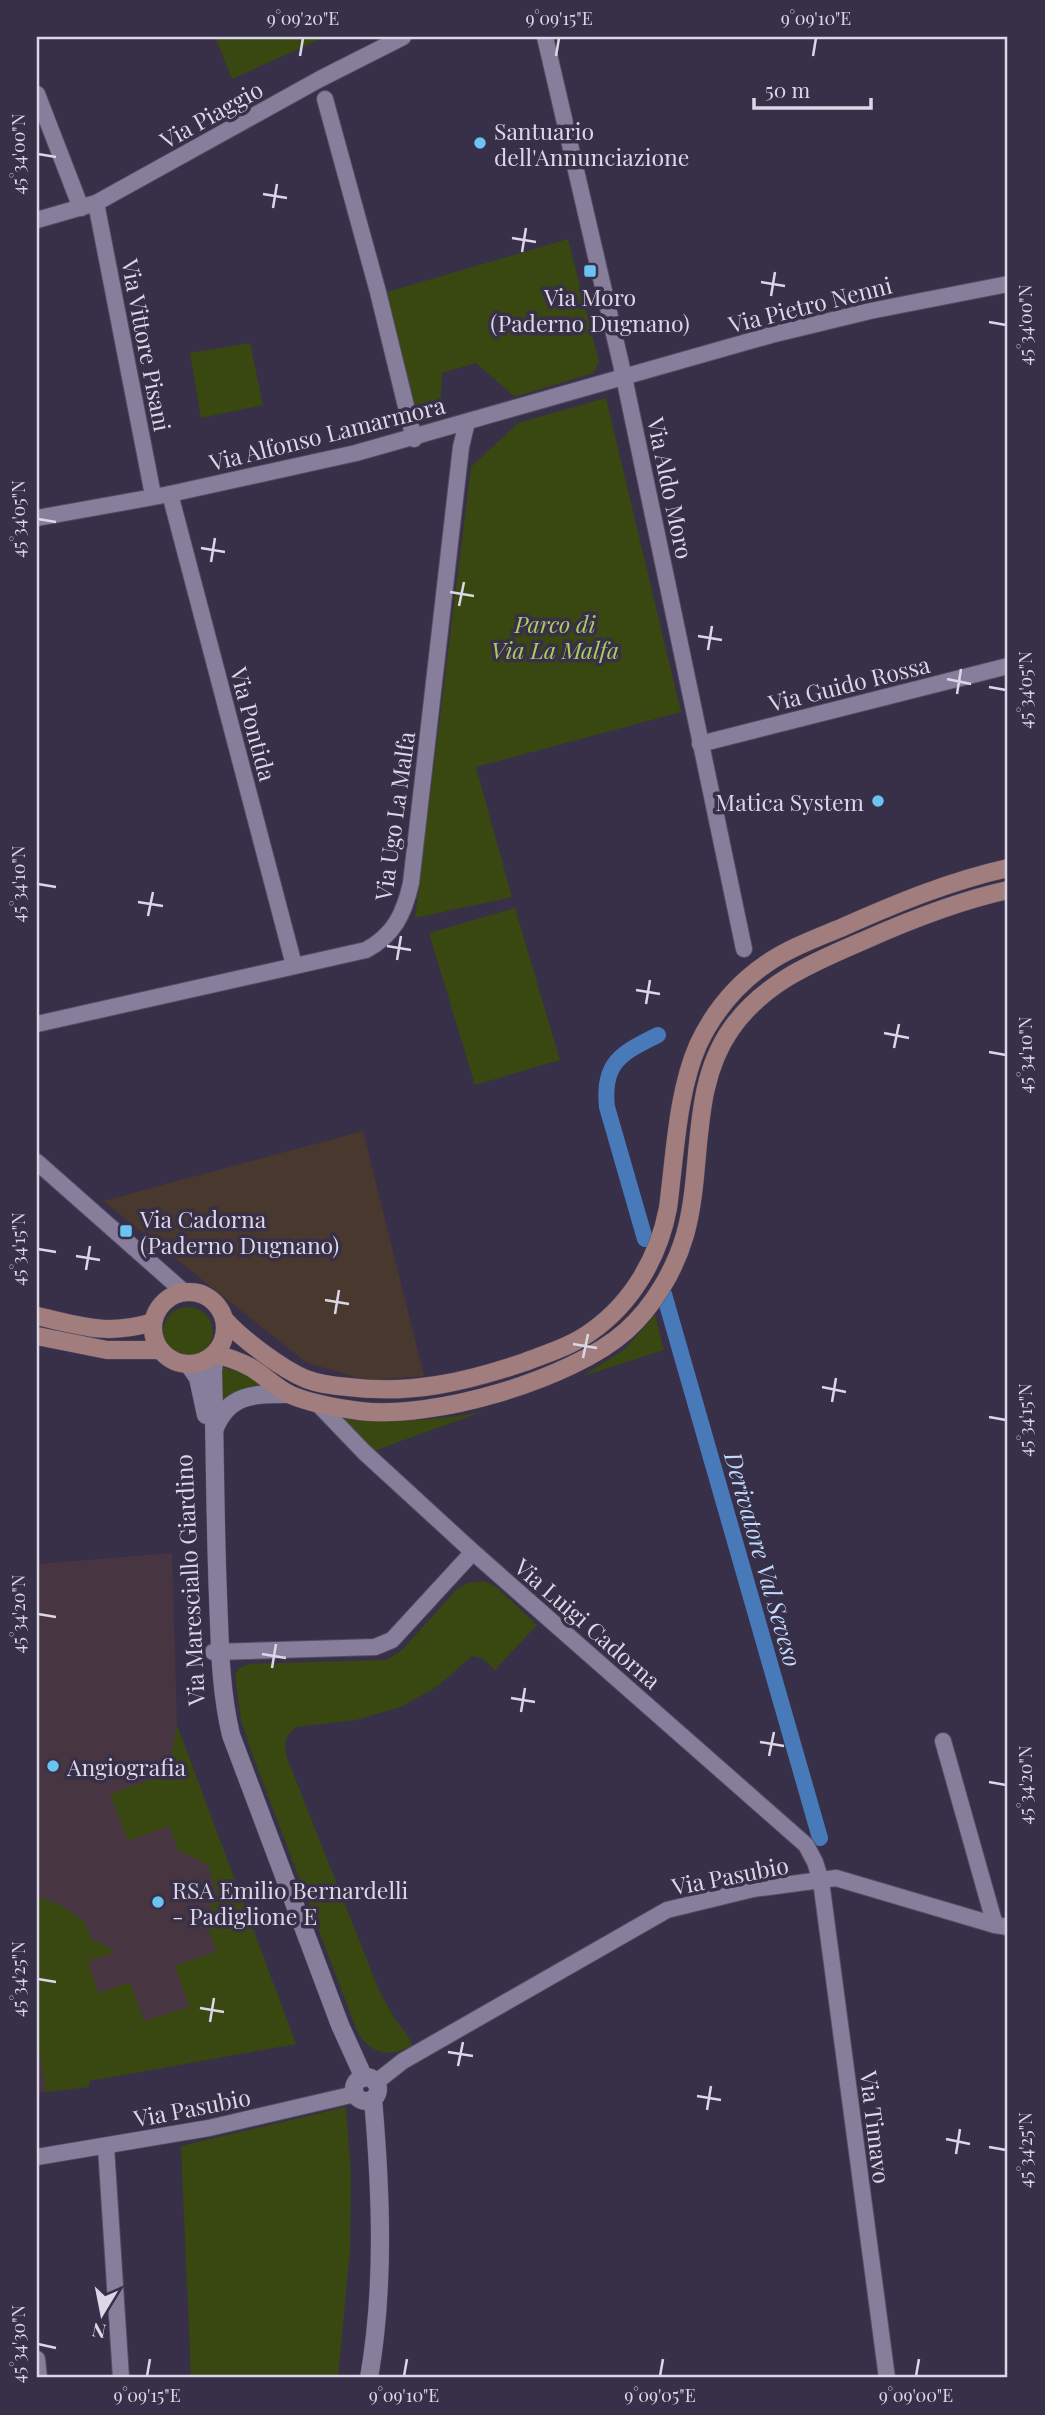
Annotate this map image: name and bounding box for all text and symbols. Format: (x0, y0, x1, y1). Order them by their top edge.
text: 9°09'20"E (267, 6, 339, 30)
text: 9°09'15"E (525, 6, 593, 30)
text: 9°09'10"E (781, 6, 851, 30)
scale bar (754, 66, 872, 110)
street label: Via Piaggio (153, 73, 268, 155)
text: 50 m (765, 75, 811, 103)
text: 45°34'00"N (6, 113, 30, 194)
place label: Santuario dell'Annunciazione (494, 115, 689, 172)
marker: Santuario dell'Annunciazione (472, 135, 488, 151)
street label: Via Vittore Pisani (115, 255, 179, 434)
marker: Via Moro (Paderno Dugnano) (582, 263, 598, 279)
street label: Via Pietro Nenni (724, 269, 895, 340)
place label: Via Moro (Paderno Dugnano) (490, 281, 690, 338)
text: 45°34'00"N (1013, 284, 1037, 365)
street label: Via Alfonso Lamarmora (205, 389, 449, 478)
street label: Via Aldo Moro (641, 413, 701, 562)
text: 45°34'05"N (6, 480, 30, 558)
park label: Parco di Via La Malfa (491, 608, 619, 665)
street label: Via Guido Rossa (764, 648, 933, 718)
text: 45°34'05"N (1013, 651, 1037, 729)
street label: Via Pontida (224, 663, 284, 785)
street label: Via Ugo La Malfa (367, 729, 421, 903)
place label: Matica System (715, 786, 865, 817)
marker: Matica System (870, 793, 886, 809)
text: 45°34'10"N (6, 845, 30, 922)
text: 45°34'10"N (1013, 1016, 1037, 1093)
place label: Via Cadorna (Paderno Dugnano) (139, 1203, 339, 1260)
text: 45°34'15"N (6, 1212, 30, 1286)
marker: Via Cadorna (Paderno Dugnano) (118, 1223, 134, 1239)
text: 45°34'15"N (1013, 1383, 1037, 1457)
water label: Derivatore Val Seveso (718, 1447, 810, 1670)
street label: Via Maresciallo Giardino (167, 1453, 211, 1708)
street label: Via Luigi Cadorna (507, 1550, 668, 1696)
text: 45°34'20"N (6, 1574, 30, 1653)
text: 45°34'20"N (1013, 1745, 1037, 1824)
place label: Angiografia (66, 1751, 187, 1782)
marker: Angiografia (45, 1758, 61, 1774)
street label: Via Pasubio (668, 1849, 791, 1902)
place label: RSA Emilio Bernardelli - Padiglione E (172, 1874, 409, 1931)
marker: RSA Emilio Bernardelli - Padiglione E (150, 1894, 166, 1910)
text: 45°34'25"N (6, 1941, 30, 2017)
street label: Via Timavo (854, 2068, 898, 2185)
street label: Via Pasubio (130, 2081, 253, 2134)
text: 45°34'25"N (1013, 2112, 1037, 2188)
north arrow (66, 2278, 136, 2348)
text: 45°34'30"N (6, 2305, 30, 2383)
text: N (90, 2318, 108, 2346)
text: 9°09'15"E (113, 2383, 181, 2407)
text: 9°09'10"E (369, 2383, 439, 2407)
text: 9°09'05"E (624, 2383, 696, 2407)
text: 9°09'00"E (879, 2383, 953, 2407)

